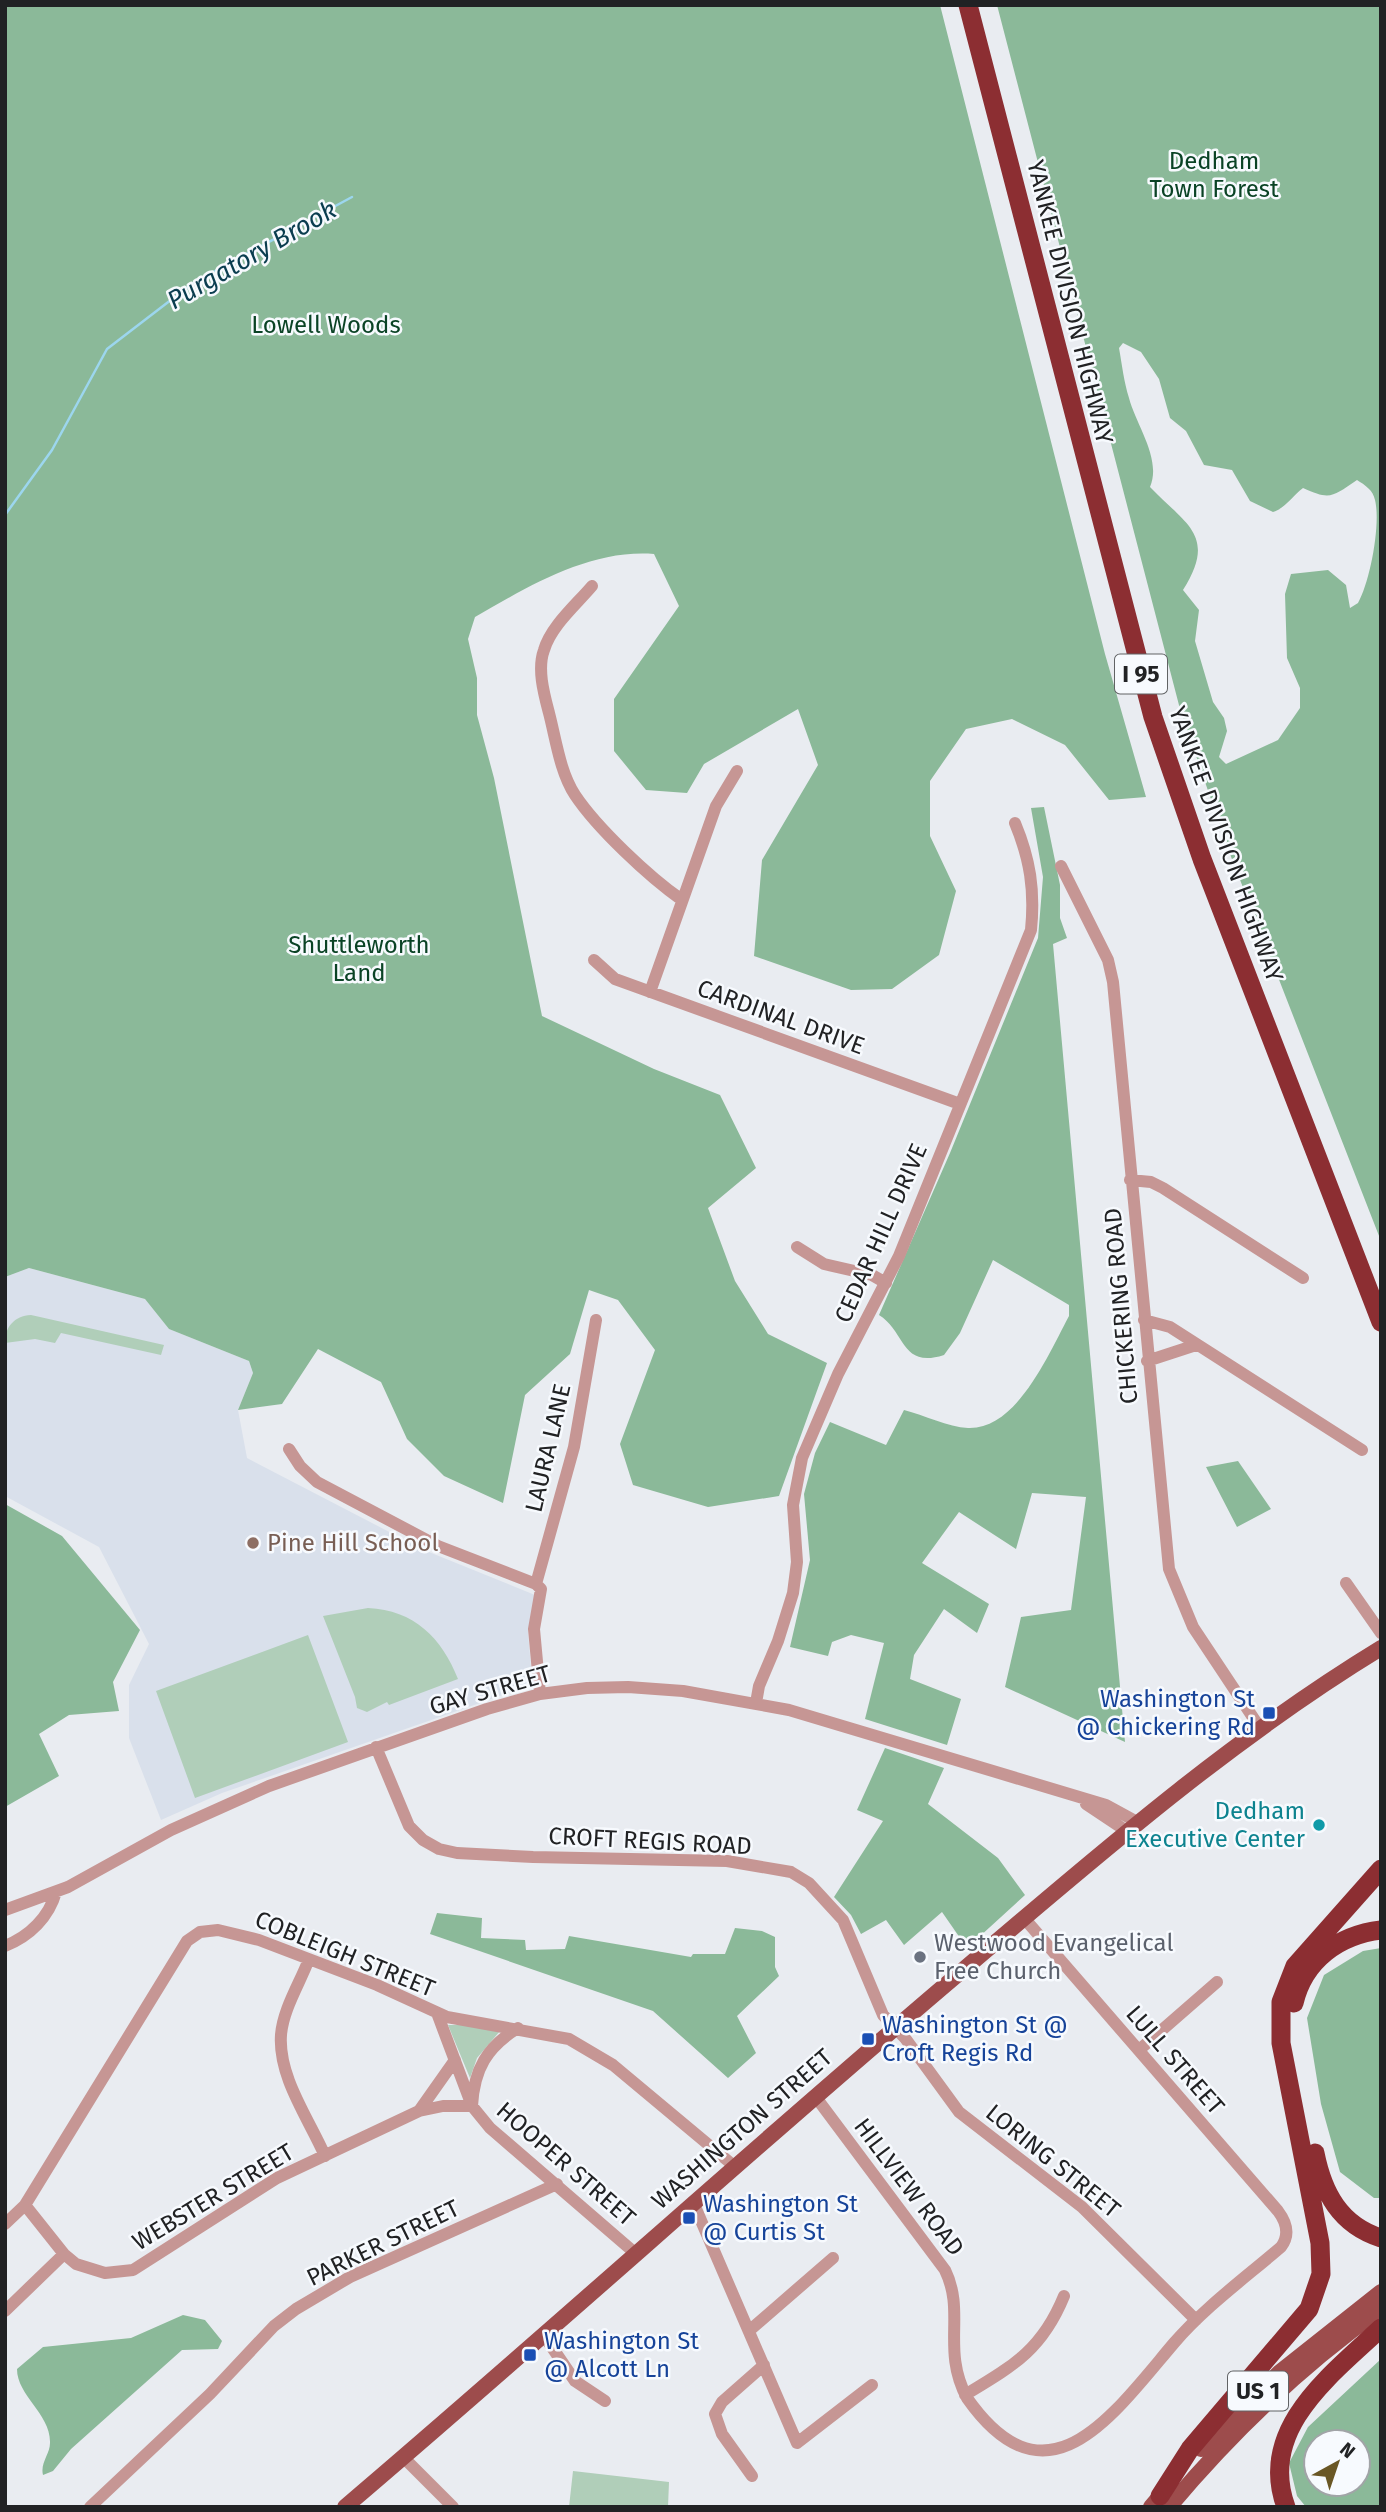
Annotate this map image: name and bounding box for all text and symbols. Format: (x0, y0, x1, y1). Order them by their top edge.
park label: Dedham Town Forest (1149, 147, 1279, 203)
street label: YANKEE DIVISION HIGHWAY (1021, 157, 1119, 447)
water label: Purgatory Brook (162, 194, 342, 316)
park label: Lowell Woods (251, 311, 401, 339)
road number: I 95 (1115, 654, 1167, 694)
street label: YANKEE DIVISION HIGHWAY (1163, 702, 1289, 986)
park label: Shuttleworth Land (288, 931, 430, 987)
street label: CARDINAL DRIVE (694, 974, 868, 1060)
street label: CEDAR HILL DRIVE (829, 1139, 933, 1327)
street label: CHICKERING ROAD (1098, 1207, 1144, 1405)
street label: LAURA LANE (520, 1381, 576, 1515)
place label: Pine Hill School (267, 1529, 438, 1557)
marker: Pine Hill School (245, 1535, 261, 1551)
street label: GAY STREET (426, 1659, 554, 1721)
place label: Washington St @ Chickering Rd (1076, 1685, 1255, 1741)
marker: Washington St @ Chickering Rd (1261, 1705, 1277, 1721)
place label: Dedham Executive Center (1125, 1797, 1306, 1853)
marker: Dedham Executive Center (1311, 1817, 1327, 1833)
street label: CROFT REGIS ROAD (548, 1822, 752, 1860)
street label: COBLEIGH STREET (251, 1905, 440, 2003)
place label: Westwood Evangelical Free Church (934, 1929, 1173, 1985)
marker: Westwood Evangelical Free Church (912, 1949, 928, 1965)
street label: LULL STREET (1120, 2000, 1230, 2121)
place label: Washington St @ Croft Regis Rd (882, 2011, 1068, 2067)
marker: Washington St @ Croft Regis Rd (860, 2031, 876, 2047)
street label: WASHINGTON STREET (646, 2043, 838, 2215)
street label: HOOPER STREET (491, 2096, 642, 2232)
street label: LORING STREET (980, 2098, 1126, 2224)
street label: HILLVIEW ROAD (848, 2113, 970, 2261)
street label: WEBSTER STREET (127, 2138, 299, 2256)
place label: Washington St @ Curtis St (703, 2190, 858, 2246)
street label: PARKER STREET (302, 2194, 464, 2292)
marker: Washington St @ Curtis St (681, 2210, 697, 2226)
place label: Washington St @ Alcott Ln (544, 2327, 699, 2383)
marker: Washington St @ Alcott Ln (522, 2347, 538, 2363)
road number: US 1 (1228, 2372, 1288, 2410)
north arrow (1302, 2428, 1372, 2498)
text: N (1335, 2437, 1360, 2463)

